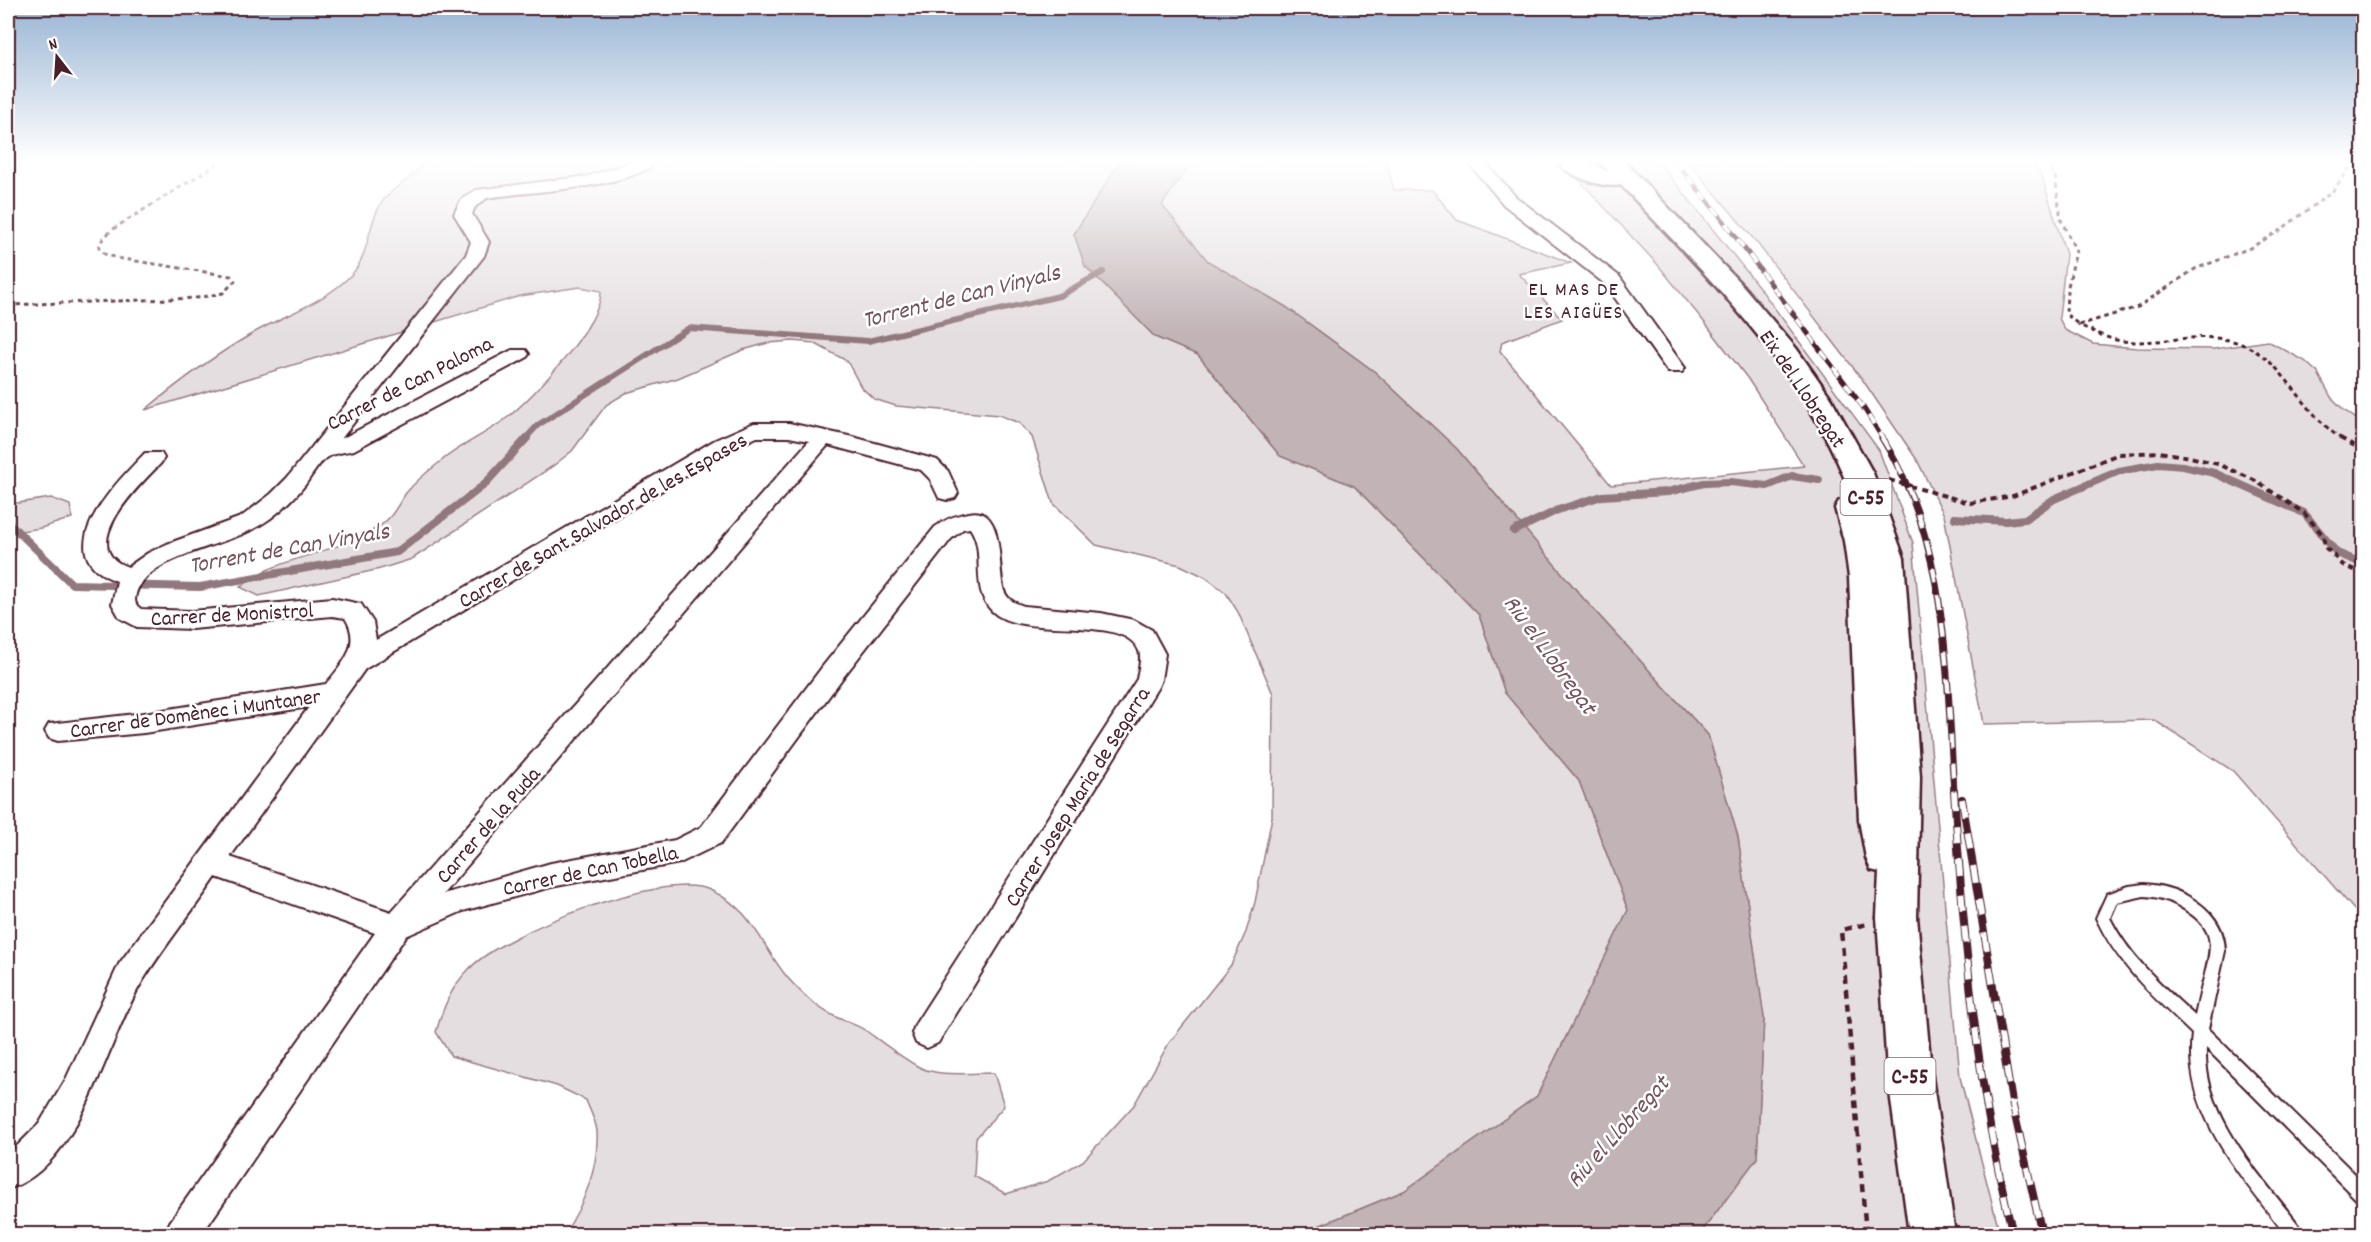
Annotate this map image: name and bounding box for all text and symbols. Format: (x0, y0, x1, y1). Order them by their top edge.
north arrow (27, 27, 87, 87)
text: N (46, 33, 61, 57)
water label: Torrent de Can Vinyals (859, 257, 1065, 339)
district label: EL MAS DE LES AIGÜES (1524, 277, 1624, 328)
street label: Eix del Llobregat (1750, 325, 1852, 455)
street label: Carrer de Can Paloma (322, 330, 500, 440)
street label: Carrer de Sant Salvador de les Espases (454, 426, 754, 618)
road number: C-55 (1840, 479, 1892, 515)
water label: Torrent de Can Vinyals (187, 515, 393, 584)
water label: Riu el Llobregat (1494, 589, 1605, 724)
street label: Carrer de Monistrol (150, 597, 314, 636)
street label: Carrer Josep Maria de Segarra (998, 681, 1160, 914)
street label: Carrer de Domènec i Muntaner (68, 682, 324, 748)
street label: Carrer de la Puda (430, 760, 550, 892)
street label: Carrer de Can Tobella (500, 839, 682, 906)
road number: C-55 (1884, 1058, 1936, 1094)
water label: Riu el Llobregat (1560, 1068, 1680, 1197)

